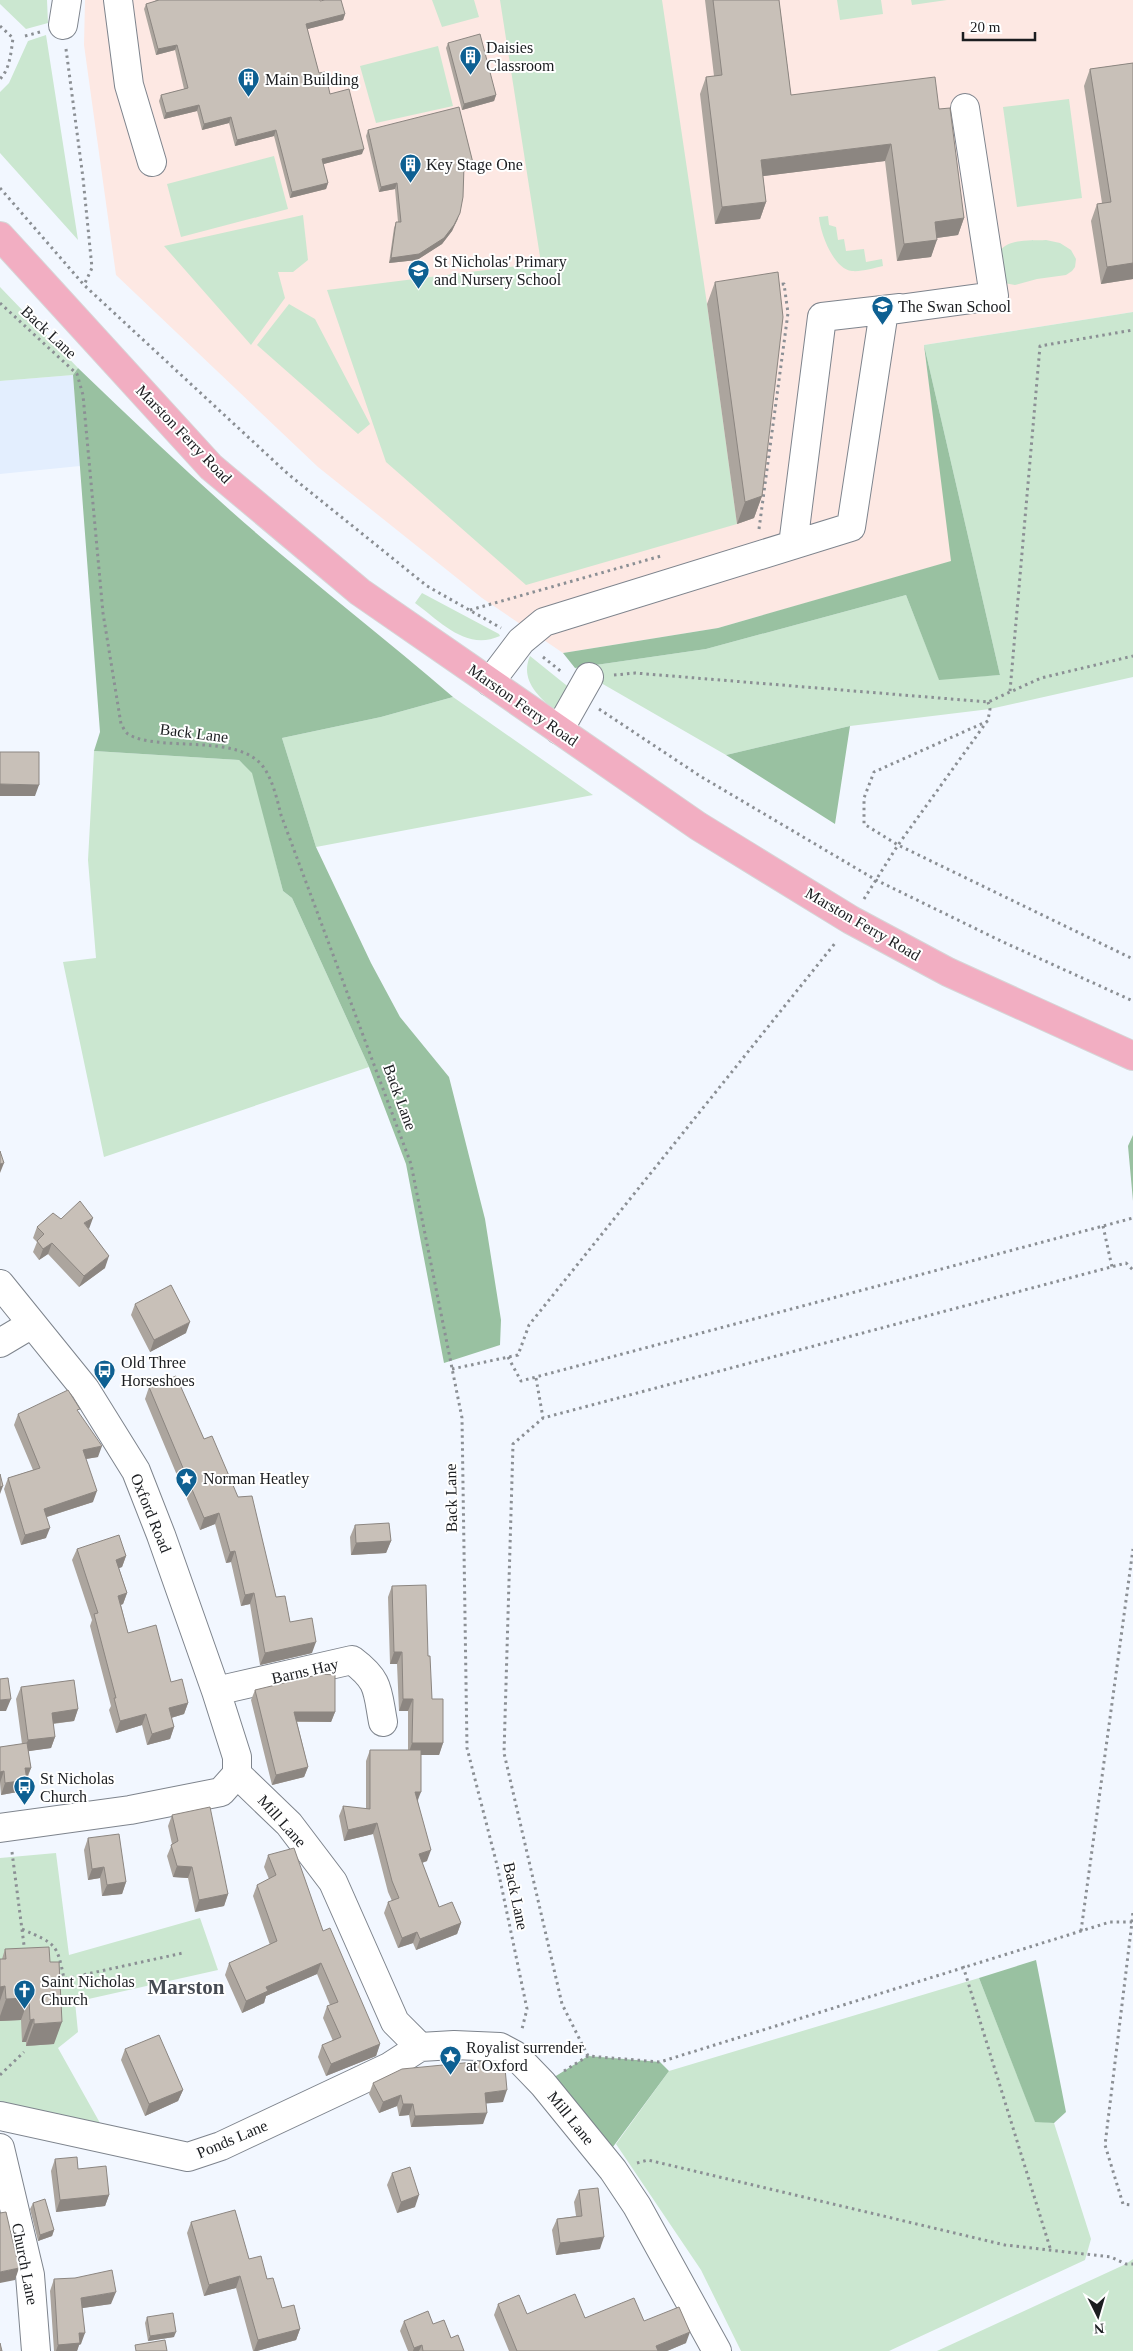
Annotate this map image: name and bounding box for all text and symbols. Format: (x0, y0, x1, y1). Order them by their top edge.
scale bar (963, 10, 1036, 42)
text: 20 m (970, 19, 1001, 35)
place label: Daisies Classroom (486, 39, 555, 74)
building icon: Daisies Classroom (458, 44, 482, 75)
building icon: Main Building (237, 67, 261, 98)
place label: Main Building (265, 71, 359, 89)
building icon: Key Stage One (398, 152, 422, 183)
place label: Key Stage One (426, 156, 523, 174)
place label: St Nicholas' Primary and Nursery School (434, 253, 567, 289)
school or university icon: St Nicholas' Primary and Nursery School (406, 258, 430, 289)
school or university icon: The Swan School (870, 294, 894, 325)
place label: The Swan School (898, 298, 1011, 315)
street label: Back Lane (18, 302, 80, 362)
street label: Marston Ferry Road (132, 381, 235, 487)
street label: Marston Ferry Road (464, 661, 581, 750)
street label: Back Lane (159, 720, 229, 746)
street label: Marston Ferry Road (802, 884, 923, 965)
street label: Back Lane (380, 1062, 420, 1132)
place label: Old Three Horseshoes (121, 1354, 195, 1389)
bus stop icon: Old Three Horseshoes (93, 1359, 117, 1390)
street label: Back Lane (442, 1463, 460, 1533)
place icon: Norman Heatley (175, 1466, 199, 1497)
place label: Norman Heatley (203, 1470, 309, 1488)
street label: Oxford Road (127, 1471, 175, 1555)
street label: Barns Hay (270, 1655, 340, 1688)
place label: St Nicholas Church (40, 1770, 114, 1805)
bus stop icon: St Nicholas Church (12, 1775, 36, 1806)
street label: Mill Lane (254, 1792, 310, 1850)
street label: Back Lane (501, 1861, 531, 1931)
place label: Saint Nicholas Church (41, 1973, 135, 2008)
district label: Marston (148, 1975, 225, 1999)
church icon: Saint Nicholas Church (13, 1978, 37, 2009)
place label: Royalist surrender at Oxford (466, 2039, 584, 2074)
place icon: Royalist surrender at Oxford (438, 2044, 462, 2075)
street label: Mill Lane (544, 2088, 598, 2148)
street label: Ponds Lane (194, 2117, 270, 2161)
street label: Church Lane (9, 2222, 41, 2306)
north arrow (1073, 2291, 1123, 2341)
text: N (1093, 2321, 1105, 2336)

